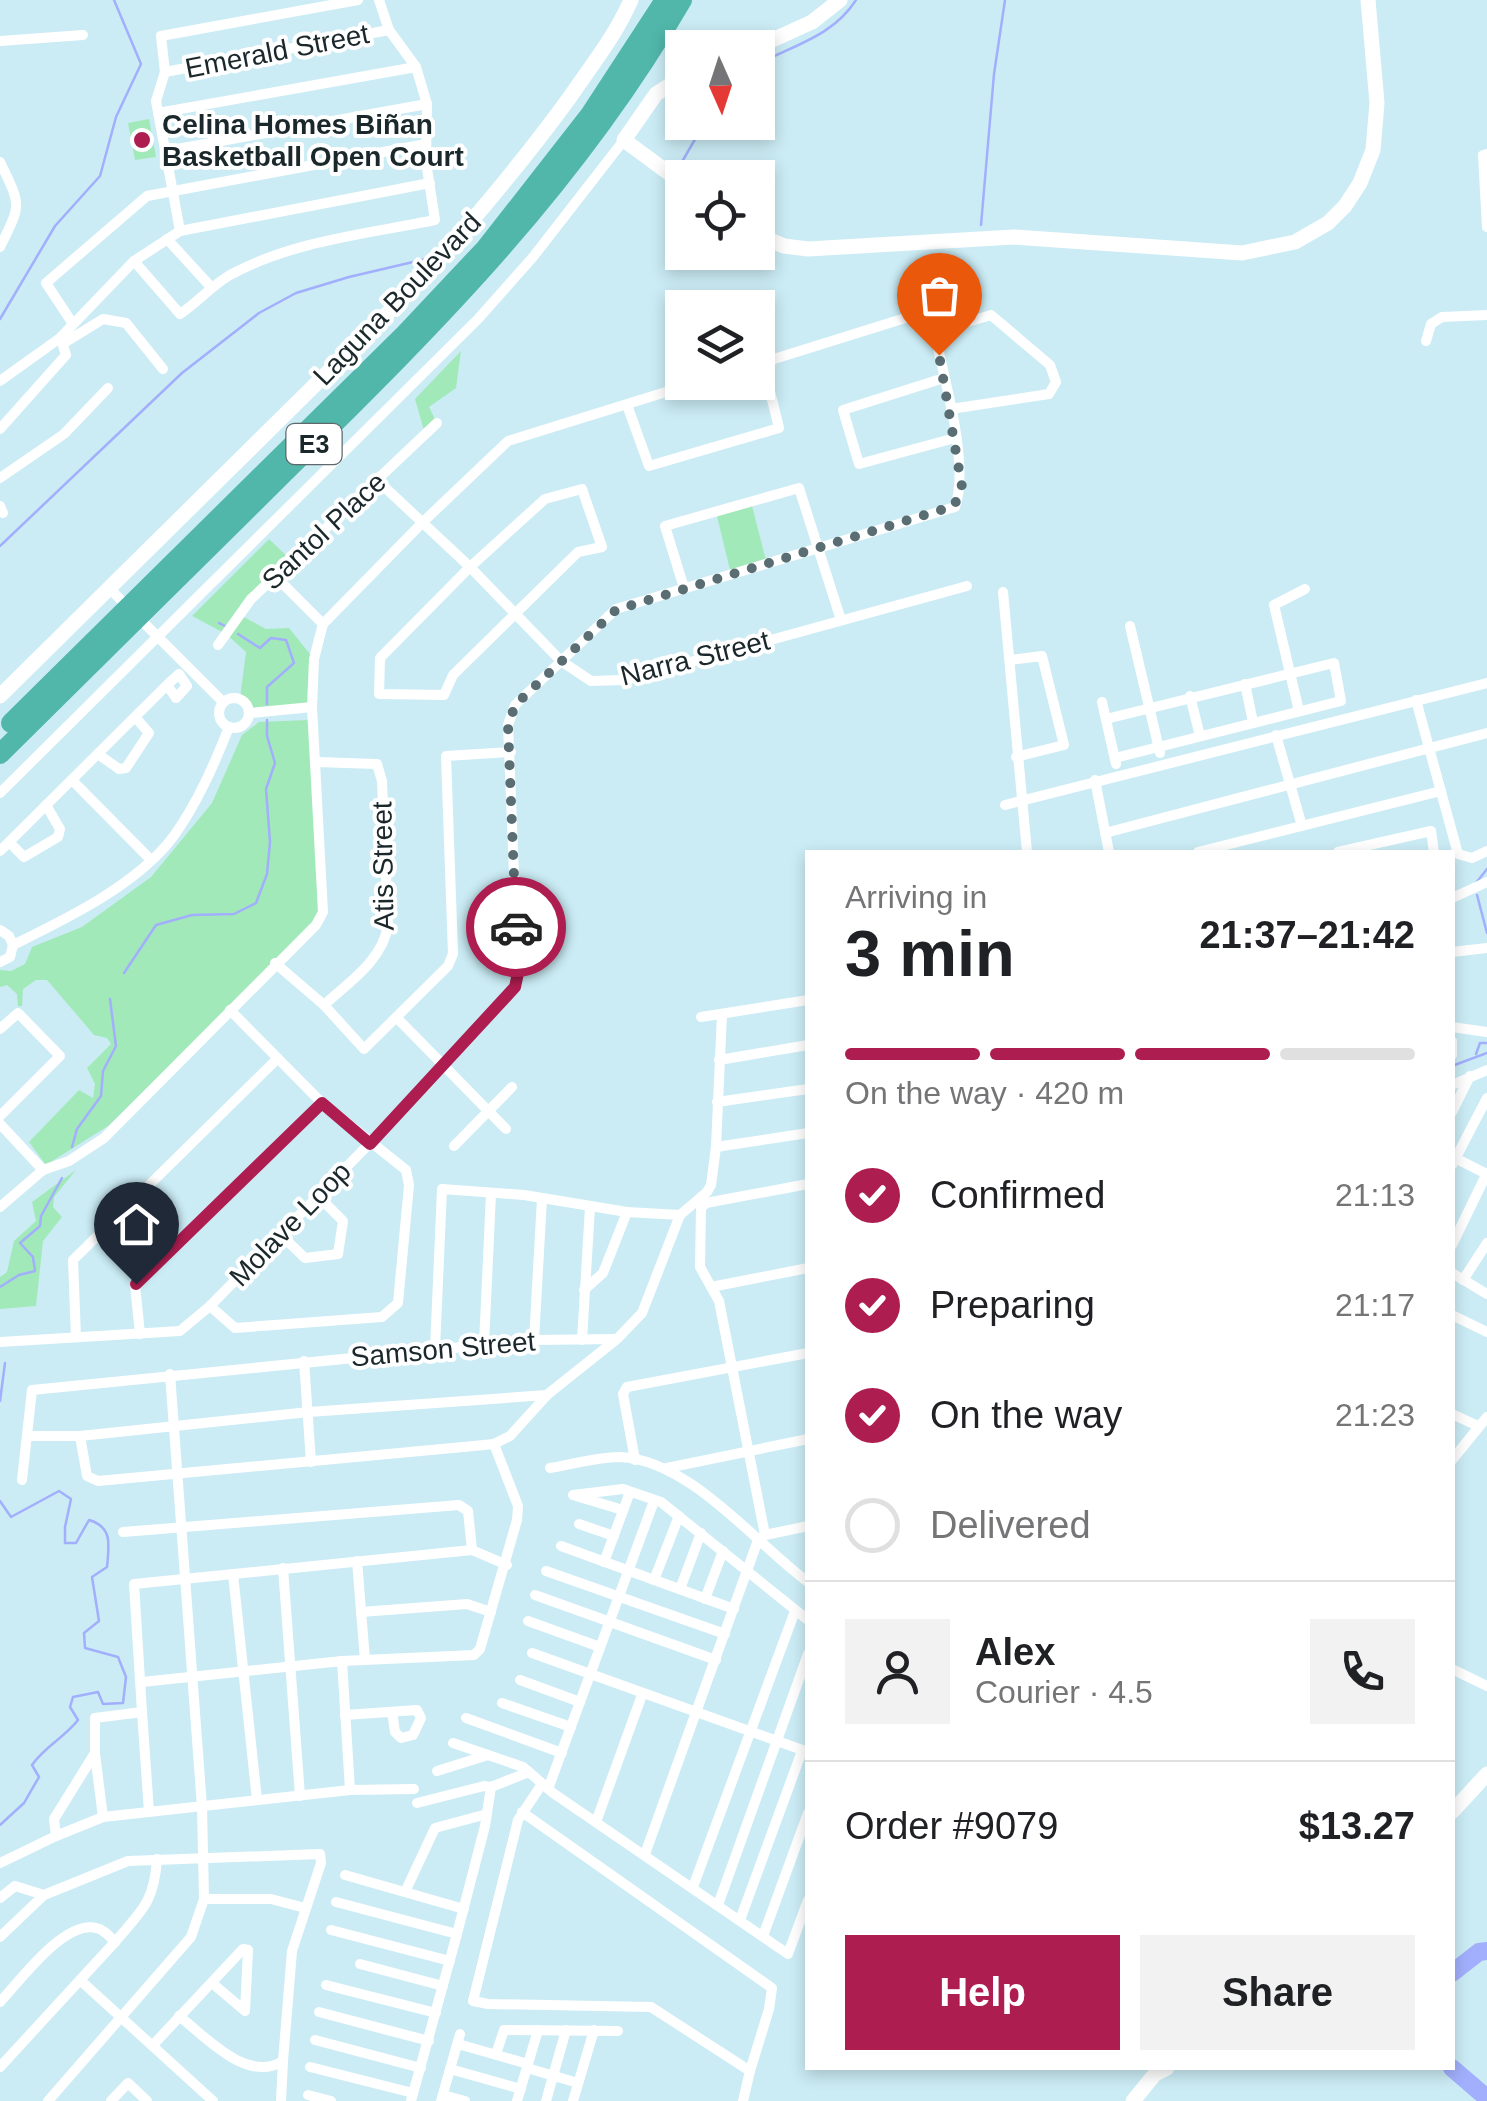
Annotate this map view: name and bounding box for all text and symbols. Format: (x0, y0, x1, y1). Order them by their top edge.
street label: Emerald Street (182, 18, 372, 84)
north arrow (665, 30, 775, 140)
map controls (665, 30, 775, 400)
place label: Celina Homes Biñan Basketball Open Court (162, 109, 464, 172)
marker: Celina Homes Biñan Basketball Open Court (131, 129, 153, 151)
button: locate (665, 160, 775, 270)
street label: Laguna Boulevard (307, 206, 487, 392)
pin (897, 253, 982, 356)
icon: bag (912, 268, 967, 323)
button: layers (665, 290, 775, 400)
road number: E3 (286, 424, 342, 464)
street label: Santol Place (256, 466, 392, 596)
street label: Narra Street (617, 624, 773, 691)
street label: Atis Street (366, 801, 400, 931)
courier (466, 877, 566, 977)
text: Arriving in (845, 879, 987, 915)
icon: car (489, 900, 544, 955)
text: 21:37–21:42 (1199, 914, 1415, 956)
text: 3 min (845, 917, 1015, 990)
text: On the way · 420 m (845, 1075, 1124, 1111)
street label: Molave Loop (223, 1156, 357, 1292)
icon: check (845, 1168, 900, 1223)
text: Confirmed (930, 1174, 1105, 1216)
text: 21:13 (1335, 1177, 1415, 1213)
pin (94, 1182, 179, 1285)
icon: home (109, 1197, 164, 1252)
icon: check (845, 1278, 900, 1333)
text: Preparing (930, 1284, 1095, 1326)
text: 21:17 (1335, 1287, 1415, 1323)
street label: Samson Street (349, 1325, 537, 1373)
icon: check (845, 1388, 900, 1443)
text: On the way (930, 1394, 1122, 1436)
text: 21:23 (1335, 1397, 1415, 1433)
text: Delivered (930, 1504, 1091, 1546)
button: person (845, 1619, 950, 1724)
button: phone (1310, 1619, 1415, 1724)
text: Alex (975, 1631, 1055, 1673)
text: Courier · 4.5 (975, 1674, 1153, 1710)
text: Order #9079 (845, 1805, 1058, 1847)
text: $13.27 (1299, 1805, 1415, 1847)
button: Help (845, 1935, 1120, 2050)
button: Share (1140, 1935, 1415, 2050)

